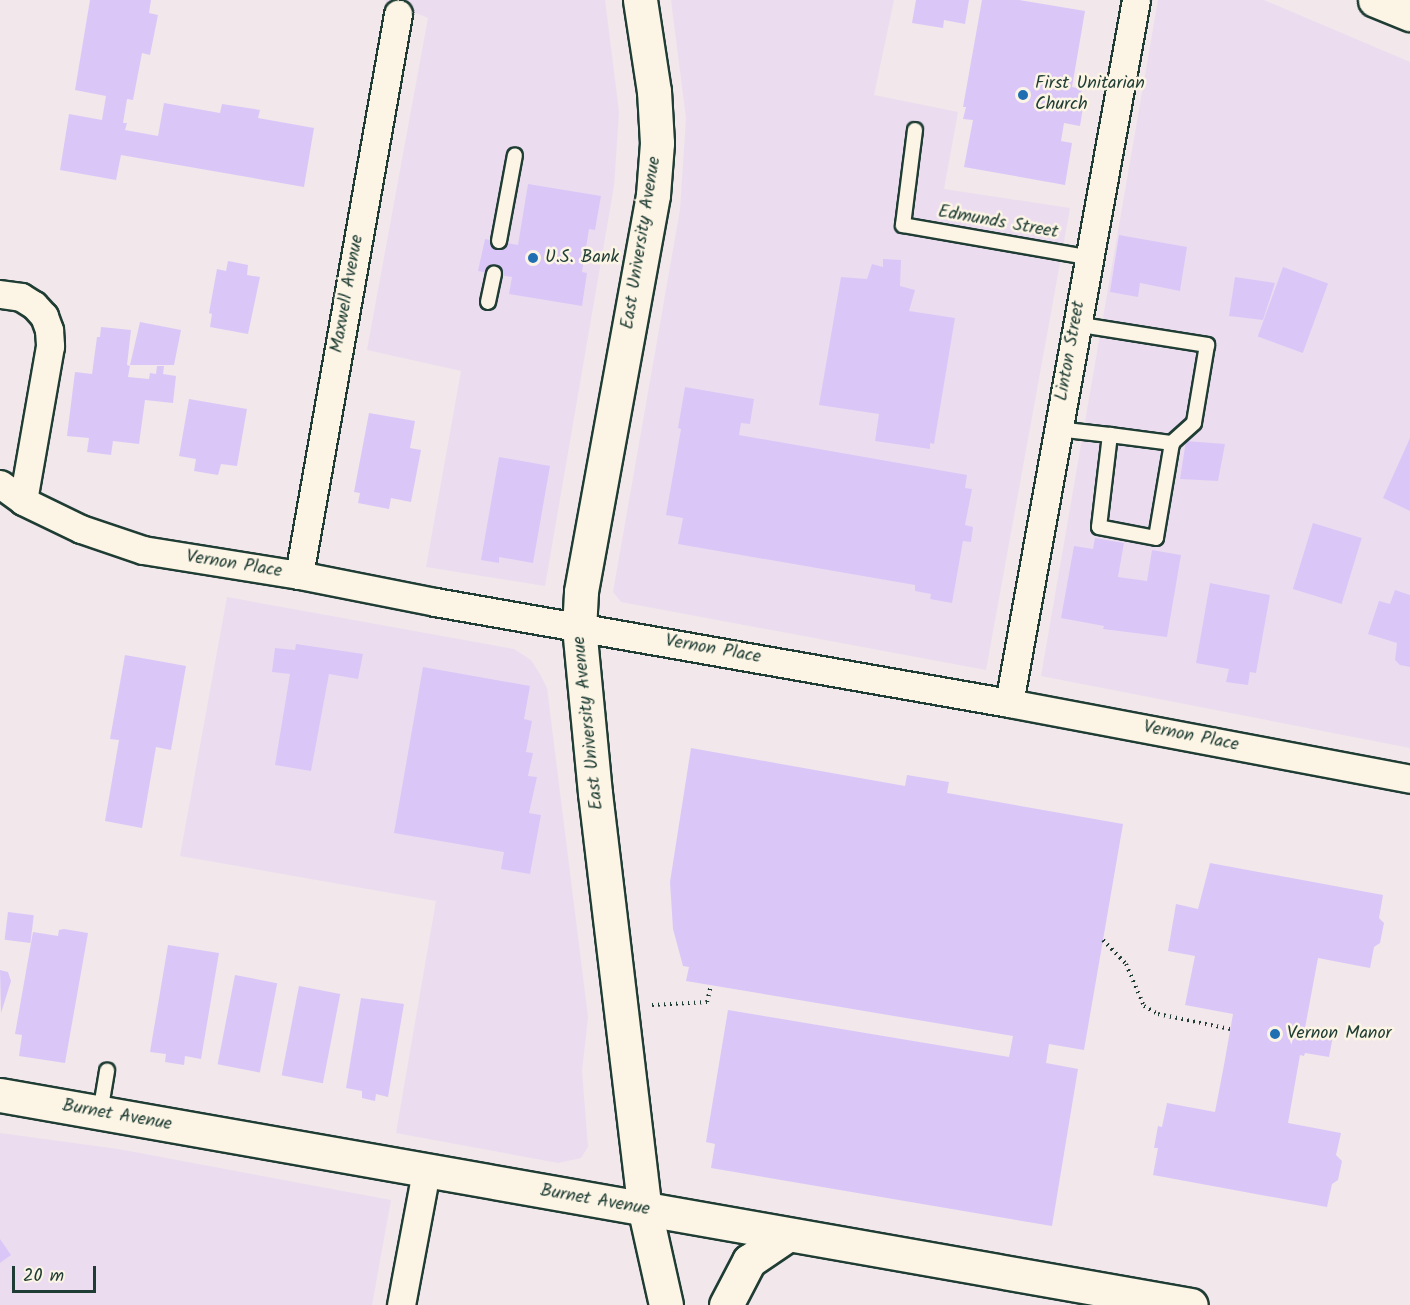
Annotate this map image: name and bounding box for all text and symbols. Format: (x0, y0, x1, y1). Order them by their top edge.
place label: First Unitarian Church (1035, 74, 1145, 116)
marker: First Unitarian Church (1016, 88, 1030, 102)
street label: East University Avenue (618, 155, 666, 331)
street label: Edmunds Street (936, 202, 1060, 244)
street label: Maxwell Avenue (327, 233, 369, 355)
place label: U.S. Bank (545, 247, 619, 269)
marker: U.S. Bank (526, 251, 540, 265)
street label: Linton Street (1052, 299, 1090, 403)
street label: Vernon Place (184, 547, 284, 583)
street label: Vernon Place (663, 631, 763, 669)
street label: East University Avenue (569, 635, 609, 811)
street label: Vernon Place (1141, 717, 1241, 757)
place label: Vernon Manor (1287, 1023, 1392, 1045)
marker: Vernon Manor (1268, 1027, 1282, 1041)
street label: Burnet Avenue (60, 1096, 174, 1136)
street label: Burnet Avenue (538, 1181, 652, 1221)
scale bar (15, 1254, 99, 1292)
text: 20 m (23, 1262, 64, 1291)

